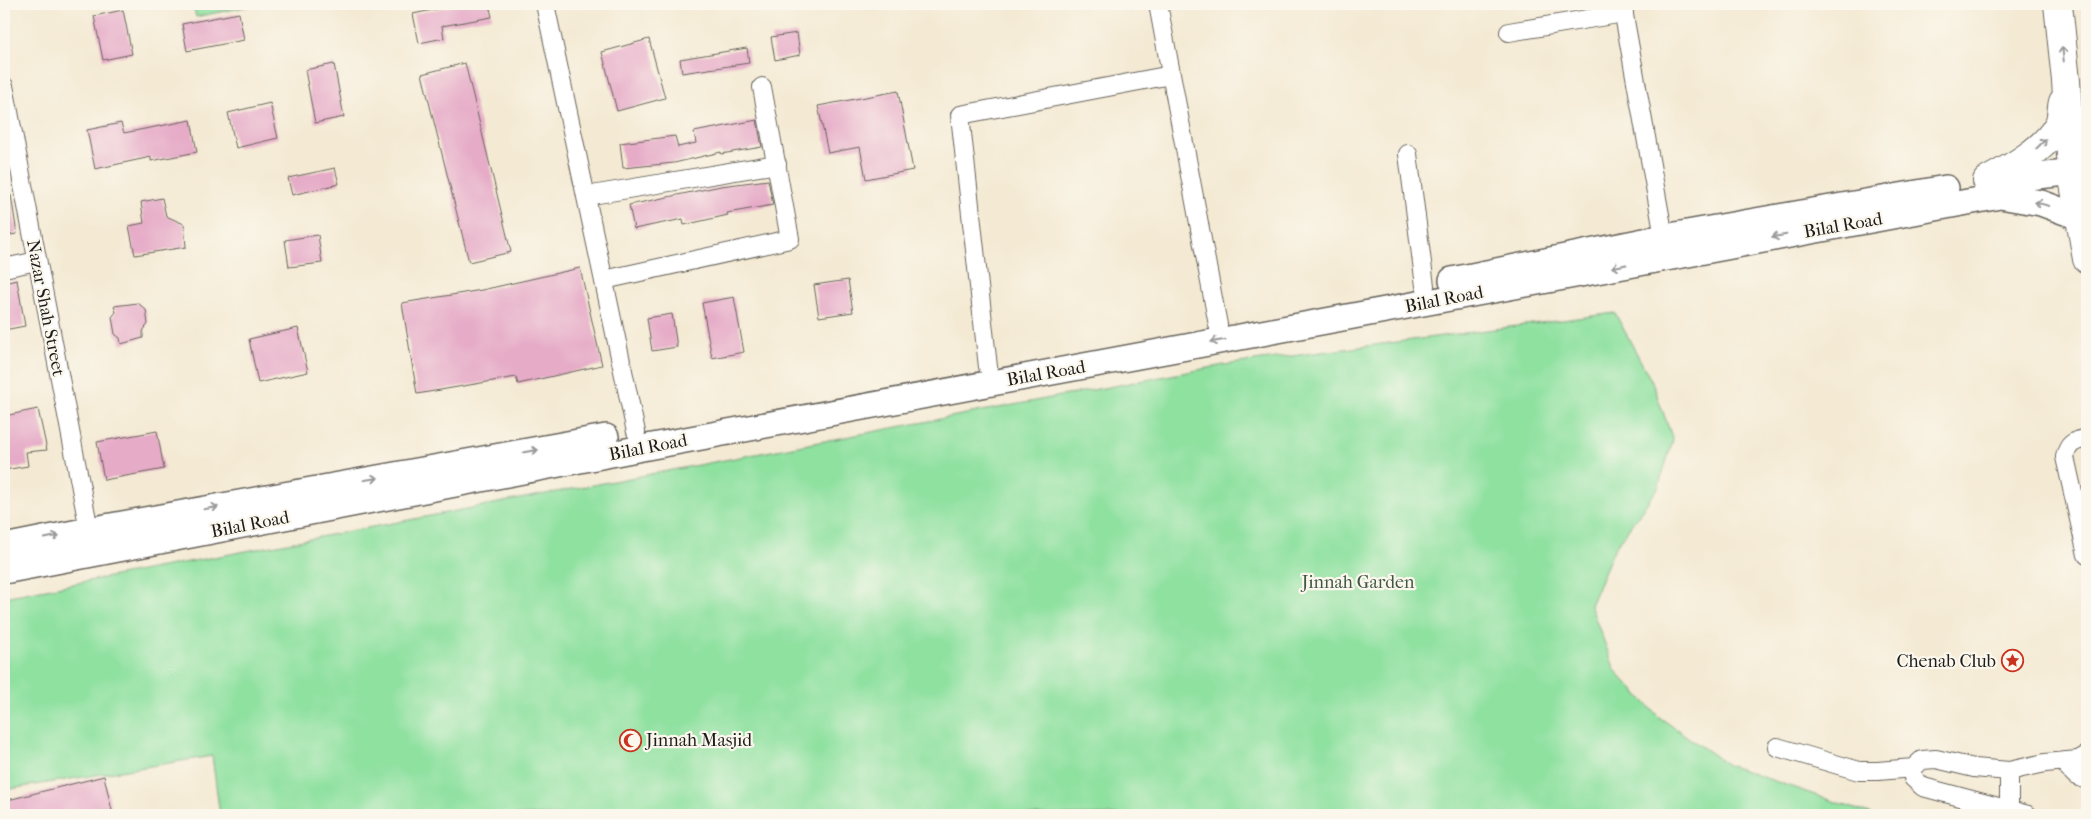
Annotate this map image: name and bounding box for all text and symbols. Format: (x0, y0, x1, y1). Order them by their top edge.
one-way arrow (2058, 47, 2068, 63)
one-way arrow (2035, 138, 2047, 150)
one-way arrow (2034, 198, 2050, 208)
street label: Bilal Road (1802, 208, 1884, 243)
one-way arrow (1771, 232, 1787, 242)
street label: Nazar Shah Street (22, 238, 69, 379)
one-way arrow (1611, 262, 1627, 271)
street label: Bilal Road (1403, 282, 1485, 317)
one-way arrow (1211, 337, 1227, 347)
street label: Bilal Road (1005, 356, 1087, 391)
street label: Bilal Road (607, 430, 689, 465)
one-way arrow (523, 445, 539, 455)
one-way arrow (363, 474, 379, 484)
one-way arrow (203, 503, 219, 512)
street label: Bilal Road (209, 507, 291, 542)
one-way arrow (43, 532, 59, 542)
park label: Jinnah Garden (1300, 572, 1415, 593)
place icon: Chenab Club (2000, 649, 2024, 673)
place label: Chenab Club (1896, 651, 1996, 672)
mosque icon: Jinnah Masjid (618, 728, 642, 752)
place label: Jinnah Masjid (644, 730, 752, 751)

